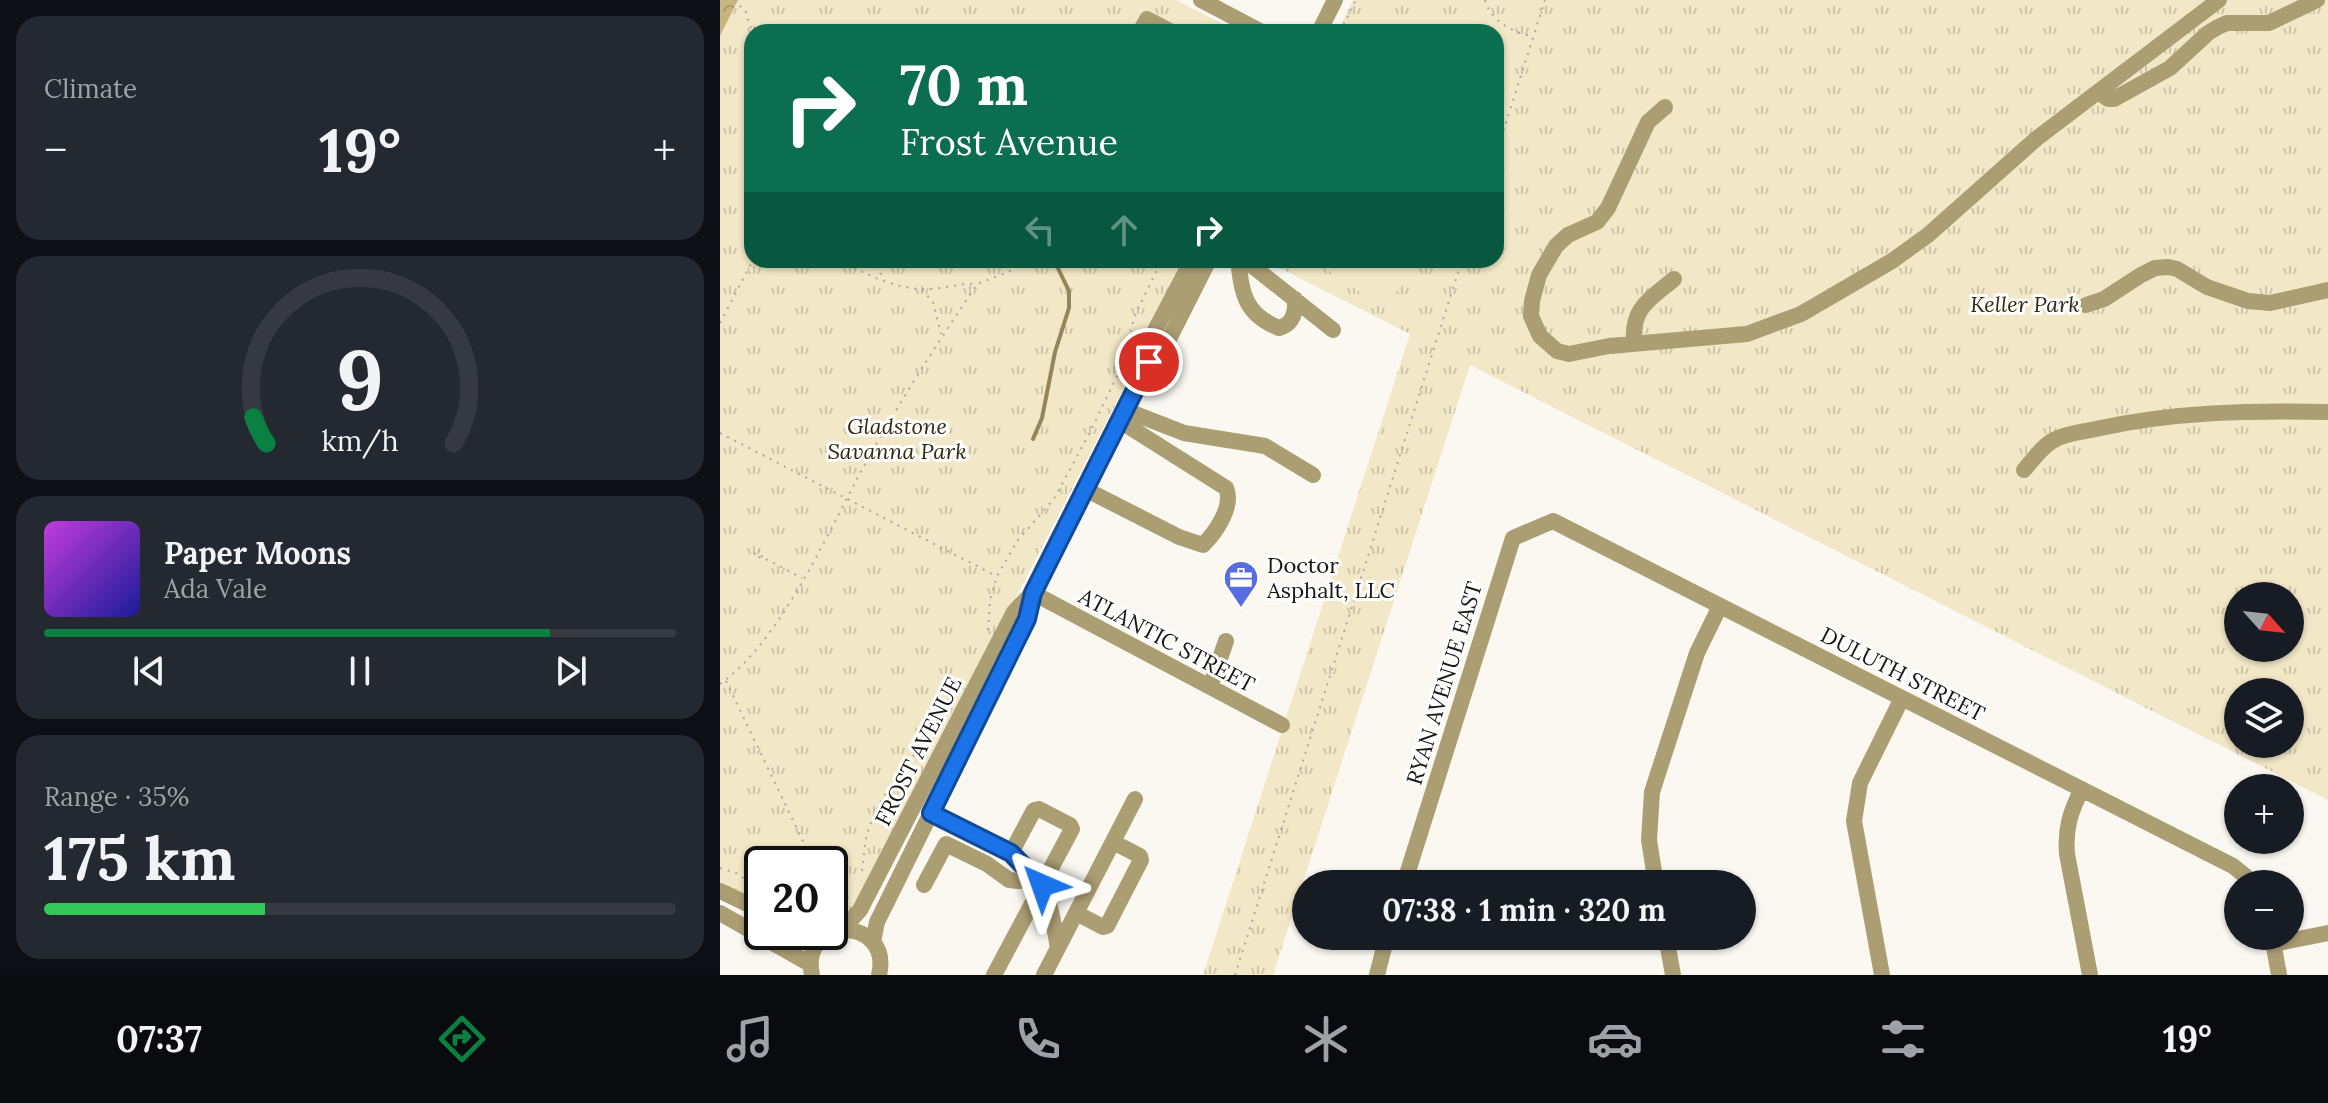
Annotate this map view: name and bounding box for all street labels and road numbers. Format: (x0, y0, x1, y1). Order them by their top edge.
street label: RYAN AVENUE EAST (1400, 578, 1488, 788)
street label: ATLANTIC STREET (1073, 581, 1260, 698)
street label: DULUTH STREET (1816, 621, 1990, 727)
street label: FROST AVENUE (868, 672, 968, 830)

